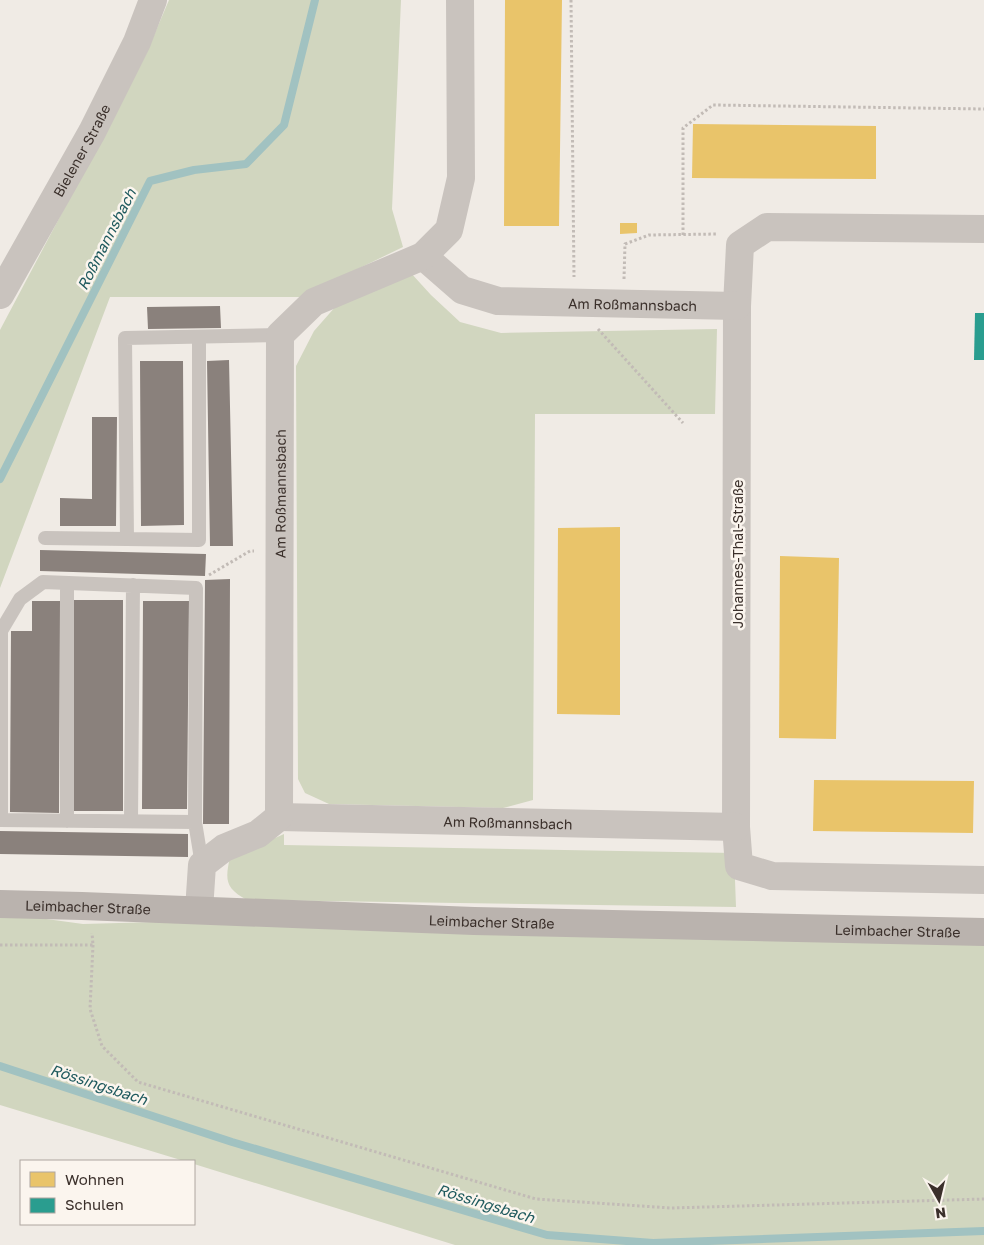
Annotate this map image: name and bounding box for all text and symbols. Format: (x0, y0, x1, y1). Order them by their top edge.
street label: Bielener Straße (49, 101, 113, 200)
water label: Roßmannsbach (73, 185, 140, 293)
street label: Am Roßmannsbach (568, 294, 697, 314)
street label: Am Roßmannsbach (271, 429, 288, 558)
street label: Johannes-Thal-Straße (729, 480, 746, 628)
street label: Am Roßmannsbach (443, 812, 573, 832)
street label: Leimbacher Straße (25, 896, 151, 917)
street label: Leimbacher Straße (428, 911, 555, 931)
street label: Leimbacher Straße (835, 920, 961, 940)
water label: Rössingsbach (48, 1060, 150, 1109)
legend (20, 1160, 195, 1225)
text: Wohnen (65, 1170, 124, 1188)
north arrow (914, 1175, 964, 1225)
water label: Rössingsbach (435, 1180, 537, 1227)
text: Schulen (65, 1195, 124, 1213)
text: N (934, 1204, 947, 1223)

